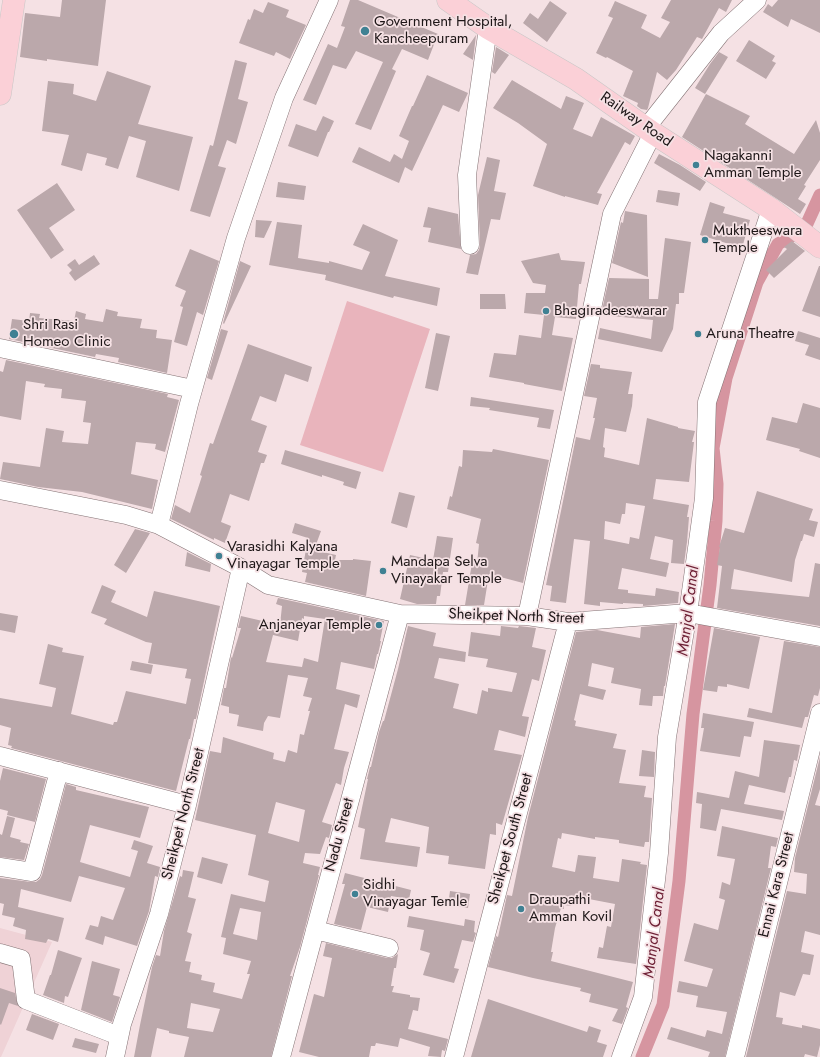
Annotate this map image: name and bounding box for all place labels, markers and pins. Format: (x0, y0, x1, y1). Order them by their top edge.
place label: Government Hospital, Kancheepuram (374, 13, 512, 48)
marker: Government Hospital, Kancheepuram (359, 25, 371, 37)
place label: Nagakanni Amman Temple (704, 147, 802, 182)
marker: Nagakanni Amman Temple (691, 160, 701, 170)
place label: Muktheeswara Temple (713, 222, 802, 257)
marker: Muktheeswara Temple (700, 235, 710, 245)
place label: Bhagiradeeswarar (554, 302, 667, 320)
marker: Bhagiradeeswarar (541, 306, 551, 316)
place label: Shri Rasi Homeo Clinic (23, 316, 111, 351)
place label: Aruna Theatre (706, 325, 795, 343)
marker: Shri Rasi Homeo Clinic (8, 328, 20, 340)
marker: Aruna Theatre (693, 329, 703, 339)
place label: Varasidhi Kalyana Vinayagar Temple (227, 538, 340, 573)
marker: Varasidhi Kalyana Vinayagar Temple (214, 551, 224, 561)
place label: Mandapa Selva Vinayakar Temple (391, 553, 502, 588)
marker: Mandapa Selva Vinayakar Temple (378, 566, 388, 576)
place label: Anjaneyar Temple (259, 616, 371, 634)
marker: Anjaneyar Temple (374, 620, 384, 630)
place label: Sidhi Vinayagar Temle (363, 876, 467, 911)
marker: Sidhi Vinayagar Temle (350, 889, 360, 899)
place label: Draupathi Amman Kovil (529, 891, 612, 926)
marker: Draupathi Amman Kovil (516, 904, 526, 914)

